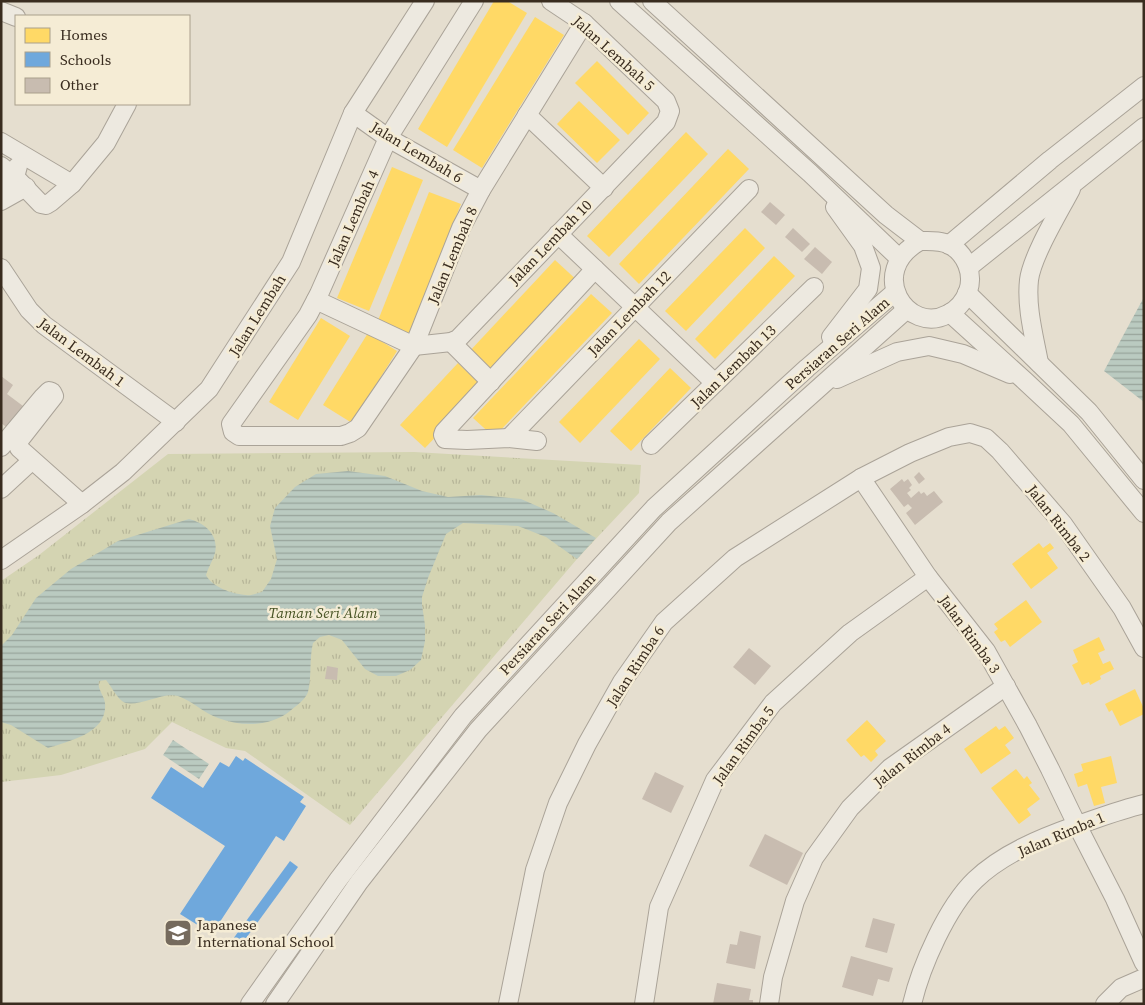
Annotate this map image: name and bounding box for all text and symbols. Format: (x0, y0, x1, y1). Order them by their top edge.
street label: Jalan Lembah 5 (568, 10, 660, 96)
legend (15, 15, 190, 105)
text: Homes (60, 24, 107, 45)
text: Schools (60, 49, 111, 70)
text: Other (60, 74, 99, 95)
street label: Jalan Lembah 6 (366, 116, 467, 188)
street label: Jalan Lembah 4 (322, 166, 384, 271)
street label: Jalan Lembah 10 (503, 195, 596, 290)
street label: Jalan Lembah 8 (422, 203, 482, 308)
street label: Jalan Lembah 12 (582, 266, 675, 361)
street label: Jalan Lembah (223, 270, 290, 361)
street label: Persiaran Seri Alam (780, 291, 894, 394)
street label: Jalan Lembah 1 (33, 312, 130, 392)
street label: Jalan Lembah 13 (685, 320, 780, 413)
street label: Jalan Rimba 2 (1022, 479, 1096, 566)
street label: Persiaran Seri Alam (494, 568, 600, 680)
street label: Jalan Rimba 3 (934, 590, 1006, 678)
park label: Taman Seri Alam (269, 602, 378, 623)
street label: Jalan Rimba 6 (600, 622, 669, 711)
street label: Jalan Rimba 5 (707, 701, 779, 789)
street label: Jalan Rimba 4 (868, 718, 955, 792)
street label: Jalan Rimba 1 (1013, 806, 1108, 862)
place label: Japanese International School (196, 914, 335, 952)
school or university icon: Japanese International School (163, 918, 193, 948)

